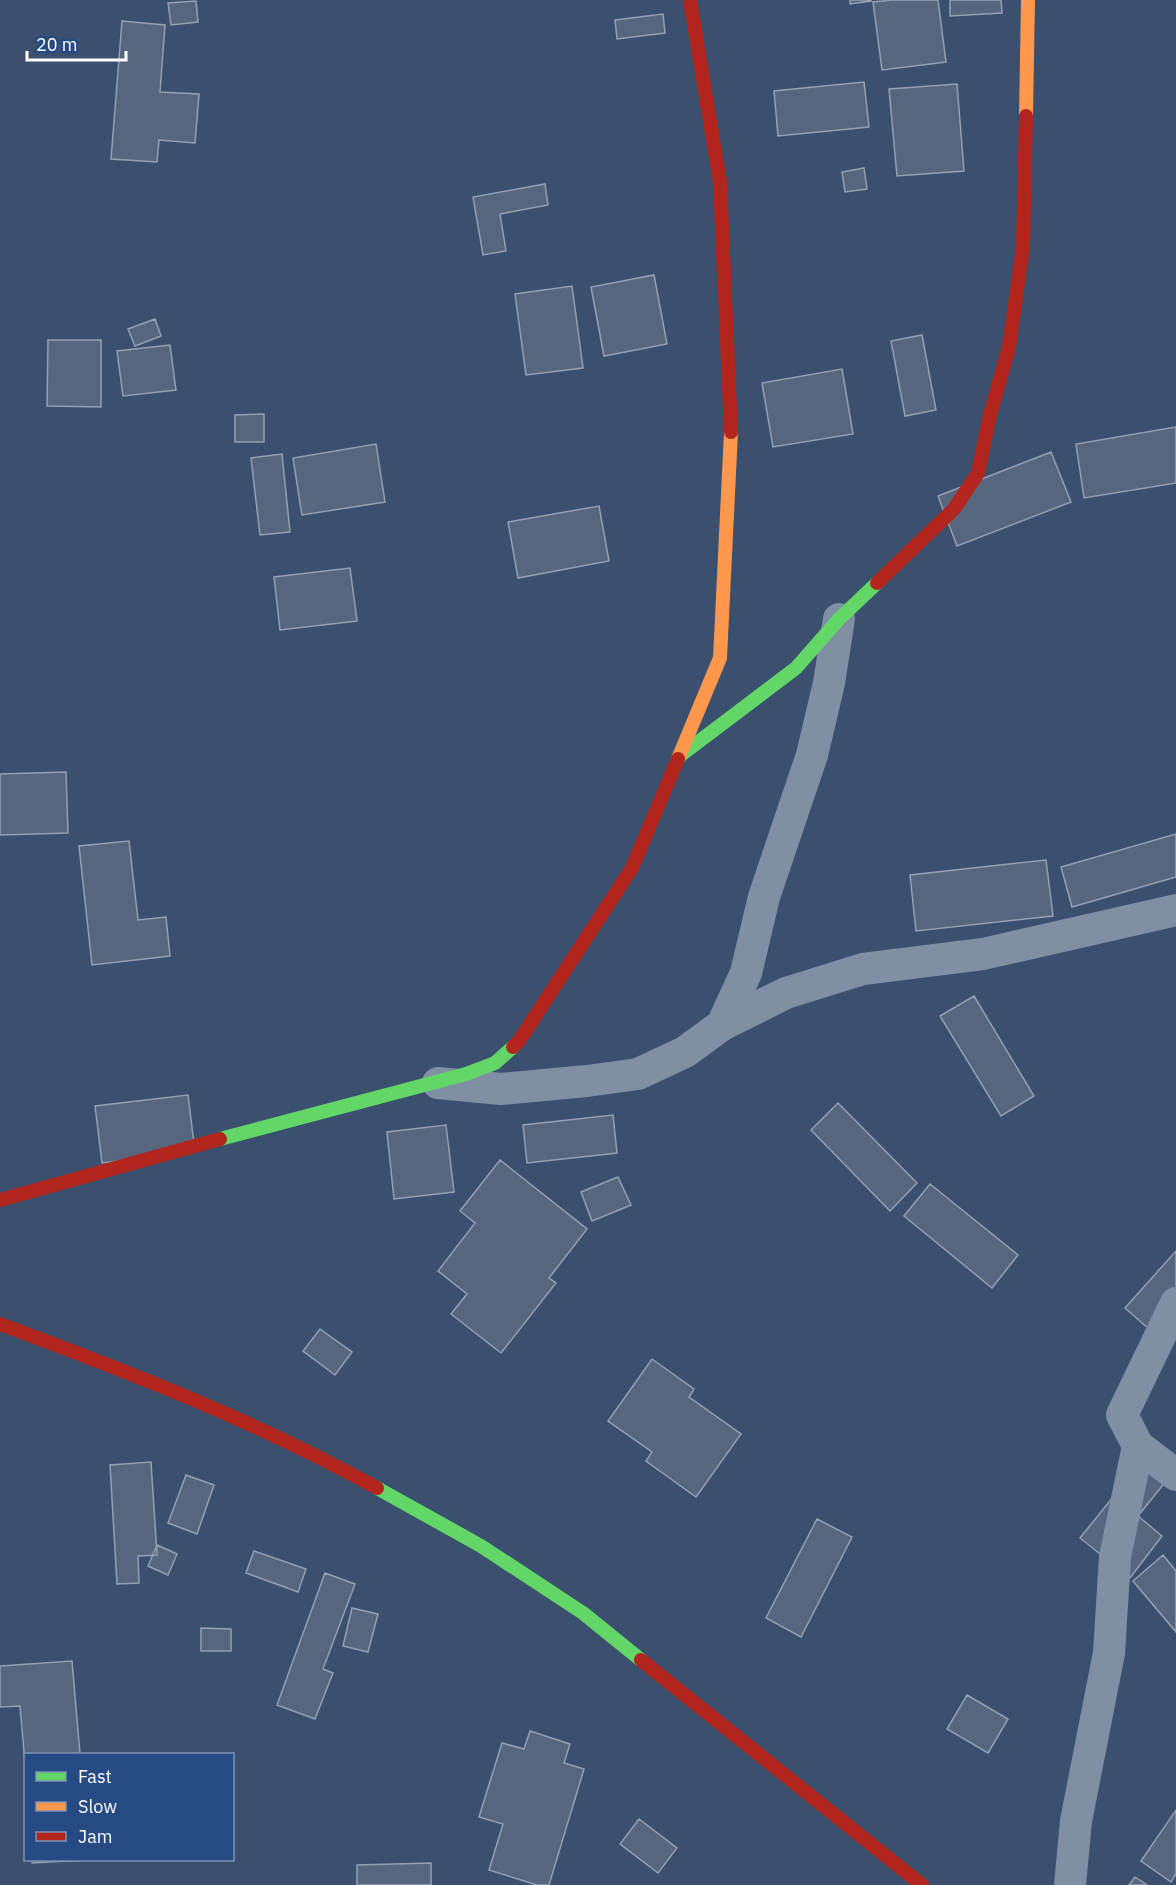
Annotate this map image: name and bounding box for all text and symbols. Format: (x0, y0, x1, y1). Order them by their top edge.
scale bar (27, 24, 126, 62)
text: 20 m (36, 33, 78, 56)
legend (24, 1753, 234, 1861)
text: Fast (78, 1765, 112, 1788)
text: Slow (78, 1795, 117, 1818)
text: Jam (78, 1825, 113, 1848)

